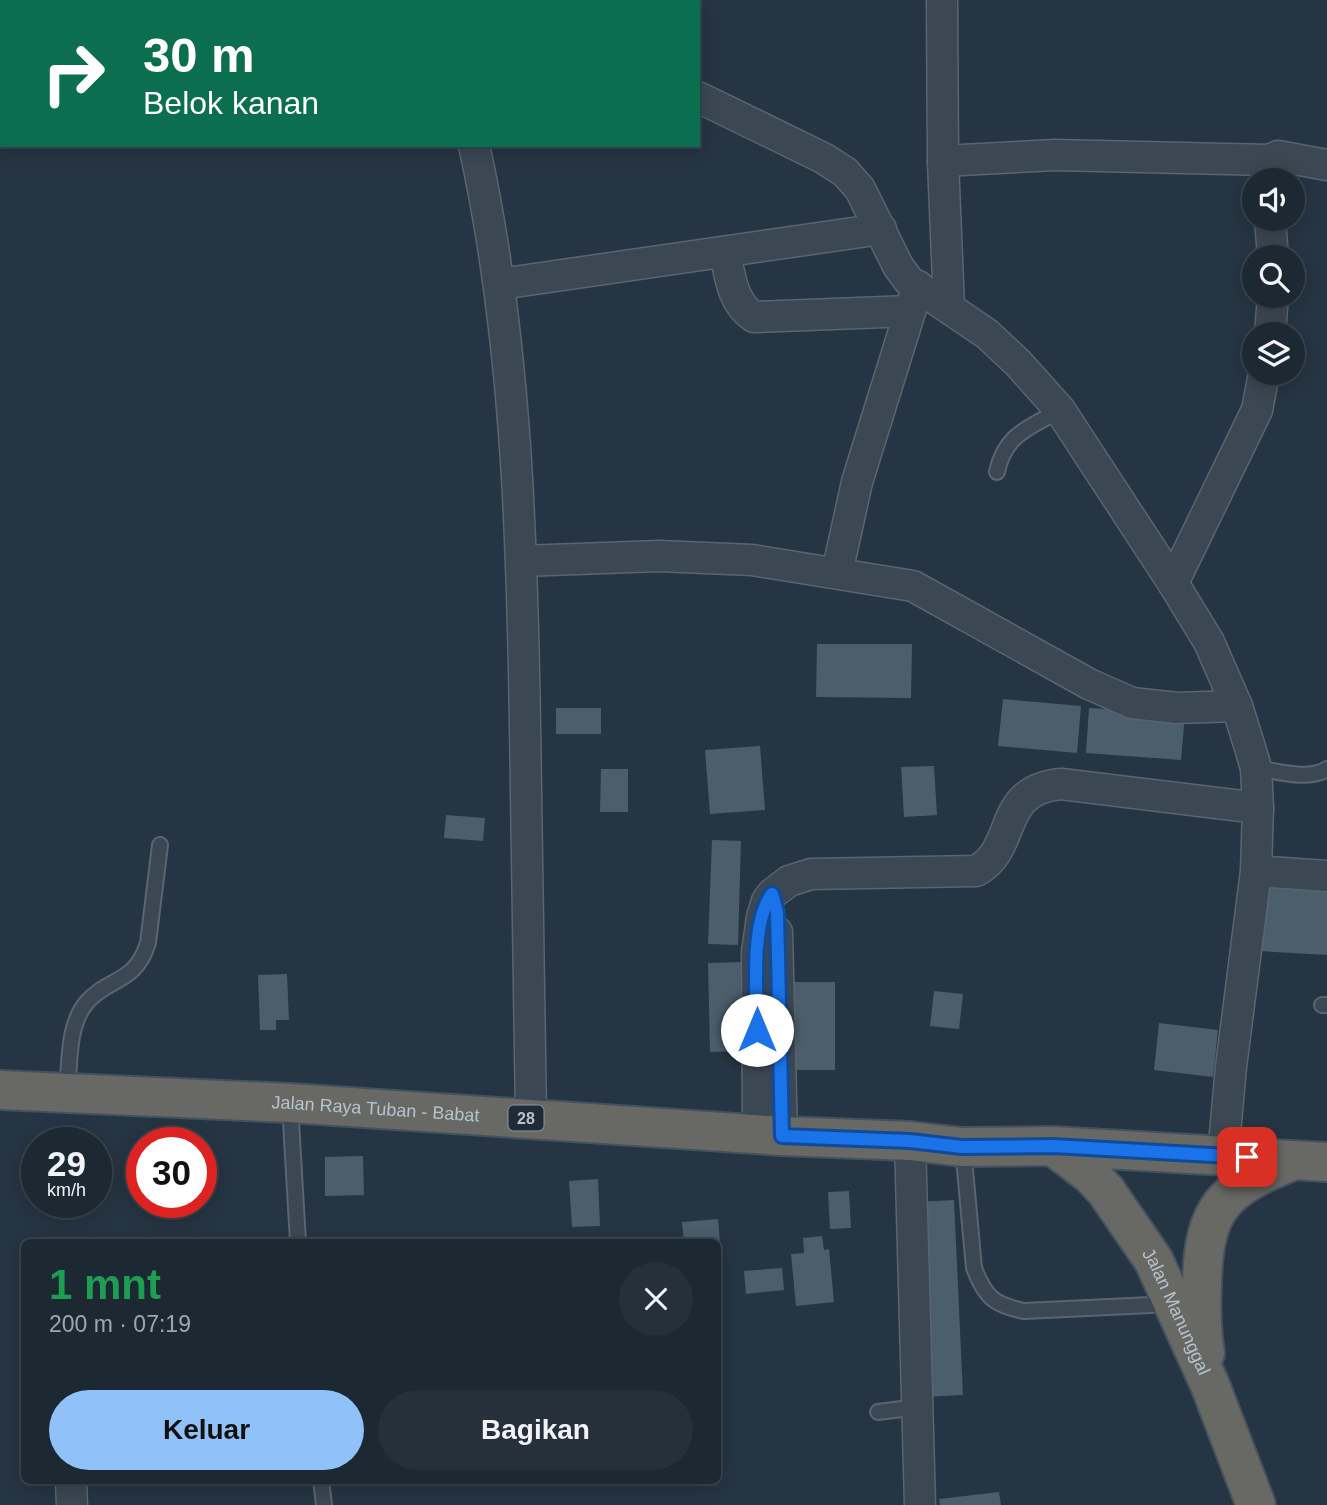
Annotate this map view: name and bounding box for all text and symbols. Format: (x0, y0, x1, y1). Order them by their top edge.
icon: right (28, 28, 119, 119)
text: 30 m (143, 28, 255, 82)
text: Belok kanan (143, 85, 319, 121)
map controls (1242, 168, 1305, 385)
button: sound (1242, 168, 1305, 231)
button: search (1242, 245, 1305, 308)
button: layers (1242, 322, 1305, 385)
position arrow (720, 993, 794, 1067)
street label: Jalan Raya Tuban - Babat (271, 1092, 480, 1126)
road number: 28 (508, 1106, 544, 1130)
speed limit sign: 30 (126, 1127, 217, 1218)
pin (1217, 1127, 1277, 1187)
icon: arrive (1228, 1138, 1266, 1176)
text: 29 (47, 1144, 86, 1183)
text: km/h (47, 1180, 86, 1200)
street label: Jalan Manunggal (1138, 1244, 1214, 1378)
text: 1 mnt (49, 1261, 161, 1308)
button: close (619, 1262, 693, 1336)
text: 200 m · 07:19 (49, 1311, 191, 1337)
button: Keluar (49, 1390, 364, 1470)
button: Bagikan (378, 1390, 693, 1470)

